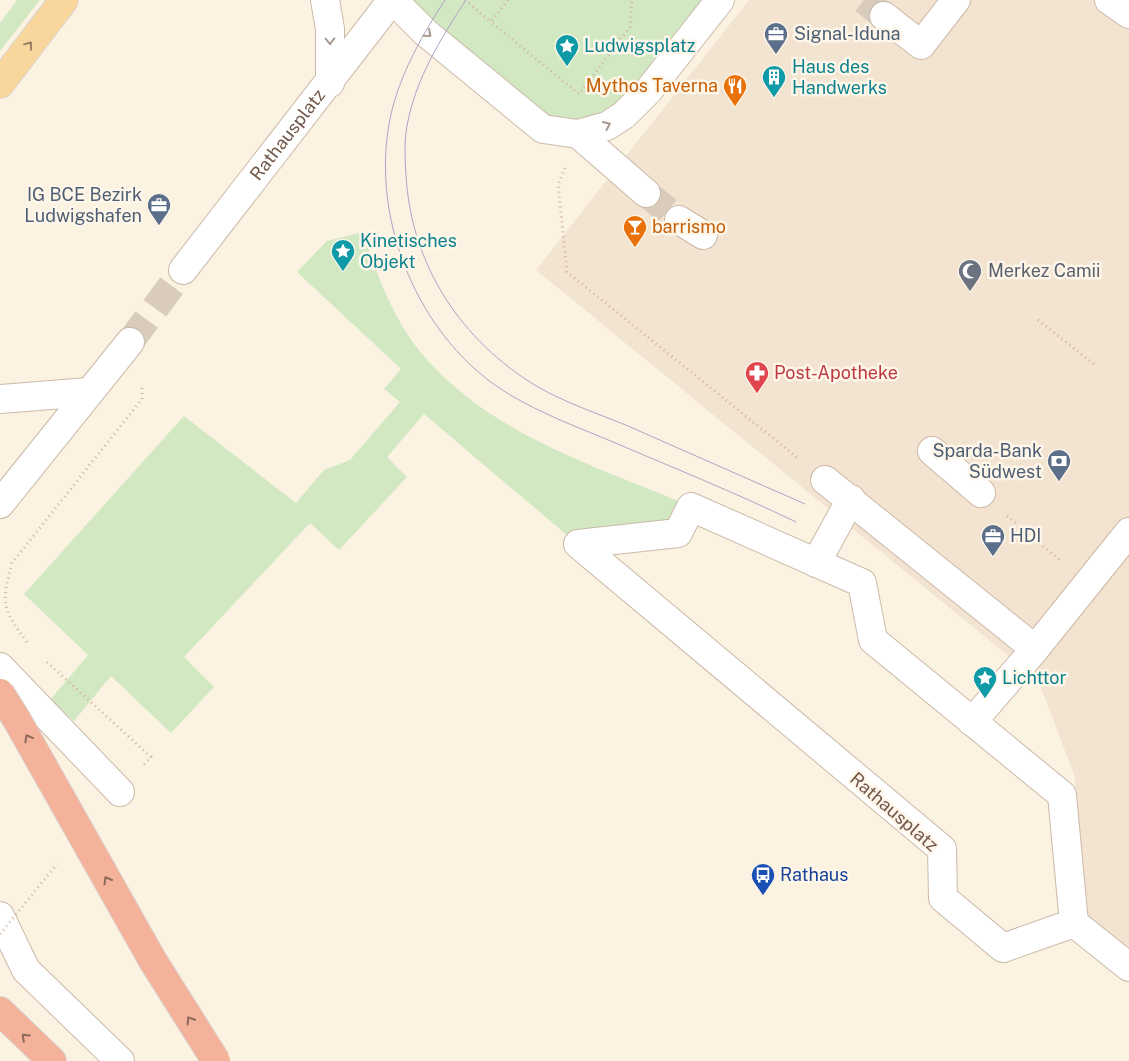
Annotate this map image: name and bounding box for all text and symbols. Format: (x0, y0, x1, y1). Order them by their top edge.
office icon: Signal-Iduna (763, 21, 789, 55)
place label: Signal-Iduna (794, 23, 901, 44)
one-way arrow (422, 28, 431, 37)
place icon: Ludwigsplatz (554, 33, 580, 67)
place label: Ludwigsplatz (584, 35, 695, 56)
one-way arrow (325, 38, 335, 45)
one-way arrow (24, 42, 32, 51)
place label: Haus des Handwerks (792, 56, 887, 98)
building icon: Haus des Handwerks (761, 64, 787, 98)
restaurant icon: Mythos Taverna (722, 73, 748, 107)
place label: Mythos Taverna (586, 75, 718, 96)
street label: Rathausplatz (245, 85, 329, 184)
one-way arrow (602, 120, 611, 131)
place label: IG BCE Bezirk Ludwigshafen (24, 184, 142, 226)
office icon: IG BCE Bezirk Ludwigshafen (146, 192, 172, 226)
bar icon: barrismo (622, 214, 648, 248)
place label: barrismo (652, 216, 726, 237)
place label: Kinetisches Objekt (360, 230, 457, 272)
place icon: Kinetisches Objekt (330, 238, 356, 272)
mosque icon: Merkez Camii (957, 258, 983, 292)
place label: Merkez Camii (988, 260, 1101, 281)
pharmacy icon: Post-Apotheke (744, 360, 770, 394)
place label: Post-Apotheke (774, 362, 898, 383)
place label: Sparda-Bank Südwest (932, 440, 1042, 482)
bank icon: Sparda-Bank Südwest (1046, 448, 1072, 482)
office icon: HDI (980, 523, 1006, 557)
place label: HDI (1010, 525, 1041, 546)
place icon: Lichttor (972, 665, 998, 699)
place label: Lichttor (1002, 667, 1067, 688)
one-way arrow (24, 735, 34, 744)
street label: Rathausplatz (846, 768, 943, 856)
bus stop icon: Rathaus (750, 862, 776, 896)
place label: Rathaus (780, 864, 848, 885)
one-way arrow (103, 876, 113, 885)
one-way arrow (187, 1016, 196, 1025)
one-way arrow (22, 1034, 31, 1043)

